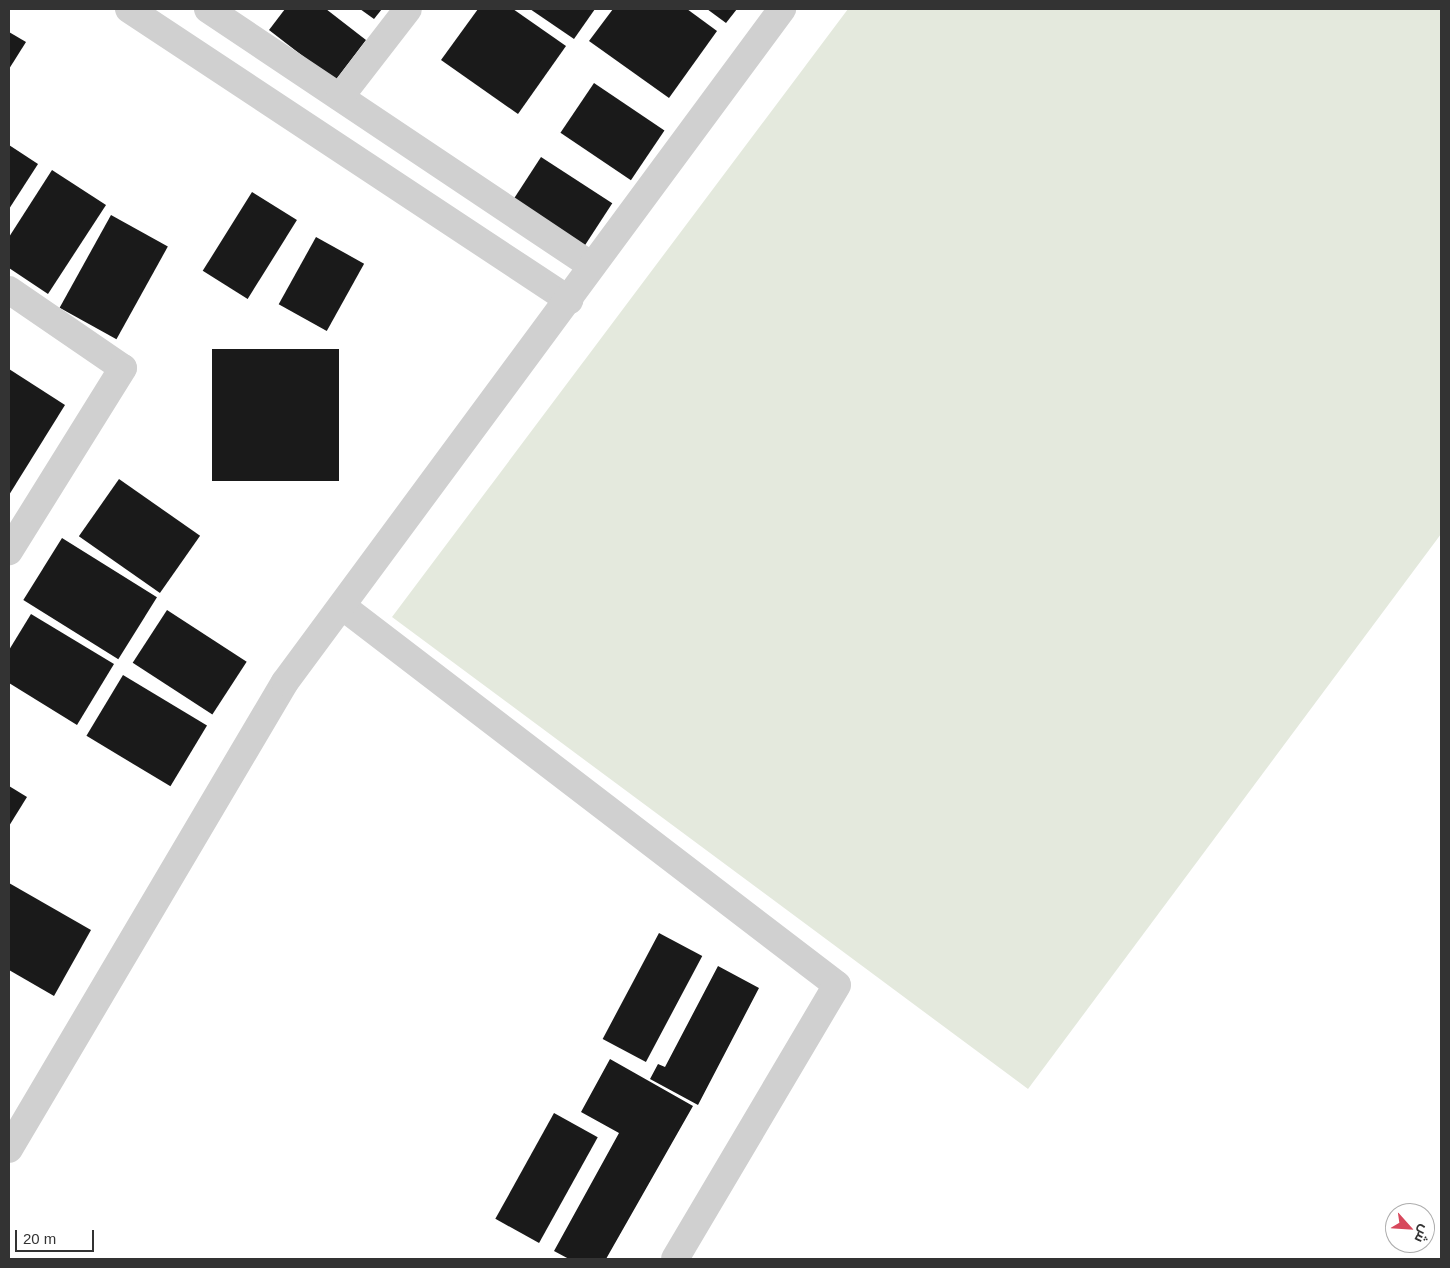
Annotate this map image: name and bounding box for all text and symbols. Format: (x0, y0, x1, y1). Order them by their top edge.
north arrow (1385, 1203, 1435, 1253)
scale bar (18, 1220, 96, 1252)
text: ش (1411, 1223, 1434, 1246)
text: 20 m (23, 1230, 56, 1247)

